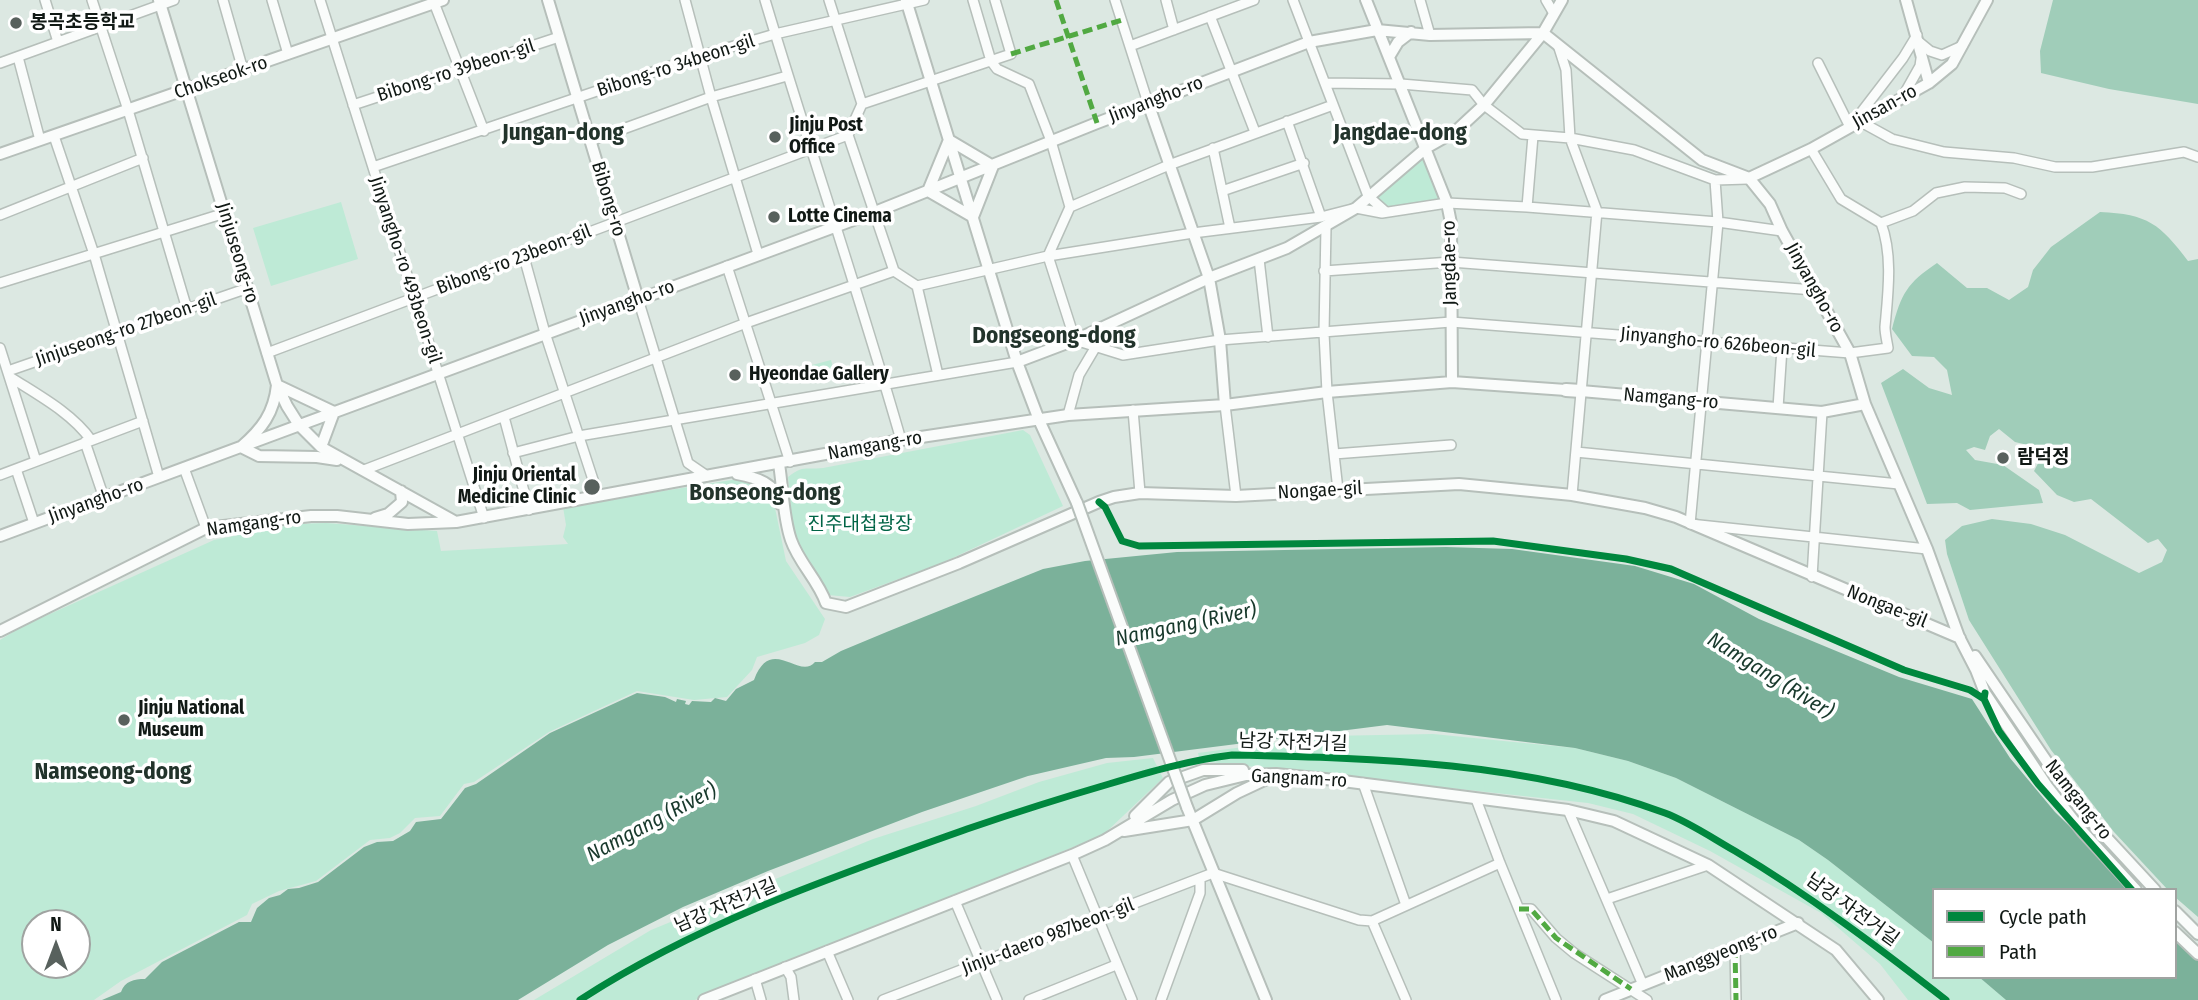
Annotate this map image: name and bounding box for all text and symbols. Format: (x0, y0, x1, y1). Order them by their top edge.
place label: 봉곡초등학교 (30, 12, 135, 34)
marker: 봉곡초등학교 (8, 15, 24, 31)
street label: Bibong-ro 34beon-gil (594, 30, 758, 102)
street label: Bibong-ro 39beon-gil (374, 35, 538, 107)
street label: Chokseok-ro (171, 51, 271, 105)
street label: Jinyangho-ro (1106, 72, 1206, 128)
street label: Jinsan-ro (1849, 80, 1921, 134)
place label: Jinju Post Office (789, 115, 863, 159)
district label: Jungan-dong (502, 120, 624, 148)
district label: Jangdae-dong (1333, 120, 1467, 148)
marker: Jinju Post Office (767, 129, 783, 145)
street label: Bibong-ro (586, 159, 630, 239)
street label: Jinyangho-ro 493beon-gil (364, 174, 446, 366)
street label: Jinjuseong-ro (211, 200, 263, 306)
place label: Lotte Cinema (788, 206, 892, 228)
marker: Lotte Cinema (766, 209, 782, 225)
street label: Bibong-ro 23beon-gil (433, 220, 595, 300)
street label: Jangdae-ro (1438, 220, 1462, 306)
street label: Jinyangho-ro (1780, 239, 1848, 337)
street label: Jinyangho-ro (576, 275, 678, 331)
street label: Jinjuseong-ro 27beon-gil (33, 288, 219, 372)
district label: Dongseong-dong (972, 323, 1136, 351)
street label: Jinyangho-ro 626beon-gil (1619, 323, 1817, 363)
place label: Hyeondae Gallery (749, 364, 889, 386)
marker: Hyeondae Gallery (727, 367, 743, 383)
street label: Namgang-ro (1623, 383, 1719, 415)
street label: Namgang-ro (826, 427, 924, 465)
place label: 람덕정 (2017, 447, 2069, 469)
marker: 람덕정 (1995, 450, 2011, 466)
place label: Jinju Oriental Medicine Clinic (458, 465, 576, 509)
street label: Jinyangho-ro (45, 473, 147, 529)
marker: Jinju Oriental Medicine Clinic (582, 477, 602, 497)
street label: Nongae-gil (1277, 477, 1363, 505)
district label: Bonseong-dong (689, 480, 841, 508)
street label: Namgang-ro (205, 506, 303, 542)
park label: 진주대첩광장 (808, 514, 912, 536)
street label: Nongae-gil (1844, 581, 1930, 633)
water label: Namgang (River) (1113, 598, 1259, 652)
water label: Namgang (River) (1702, 627, 1838, 725)
place label: Jinju National Museum (138, 698, 244, 742)
marker: Jinju National Museum (116, 712, 132, 728)
street label: 남강 자전거길 (1238, 730, 1348, 756)
street label: Namgang-ro (2040, 755, 2116, 845)
district label: Namseong-dong (35, 759, 191, 787)
street label: Gangnam-ro (1250, 765, 1348, 793)
water label: Namgang (River) (583, 778, 721, 868)
street label: 남강 자전거길 (1801, 869, 1903, 951)
street label: 남강 자전거길 (671, 874, 781, 938)
legend (1932, 888, 2177, 979)
street label: Jinju-daero 987beon-gil (959, 894, 1137, 980)
text: Cycle path (1999, 904, 2087, 930)
north arrow (21, 909, 91, 979)
text: N (50, 913, 62, 936)
street label: Manggyeong-ro (1661, 921, 1781, 987)
text: Path (1999, 939, 2037, 965)

